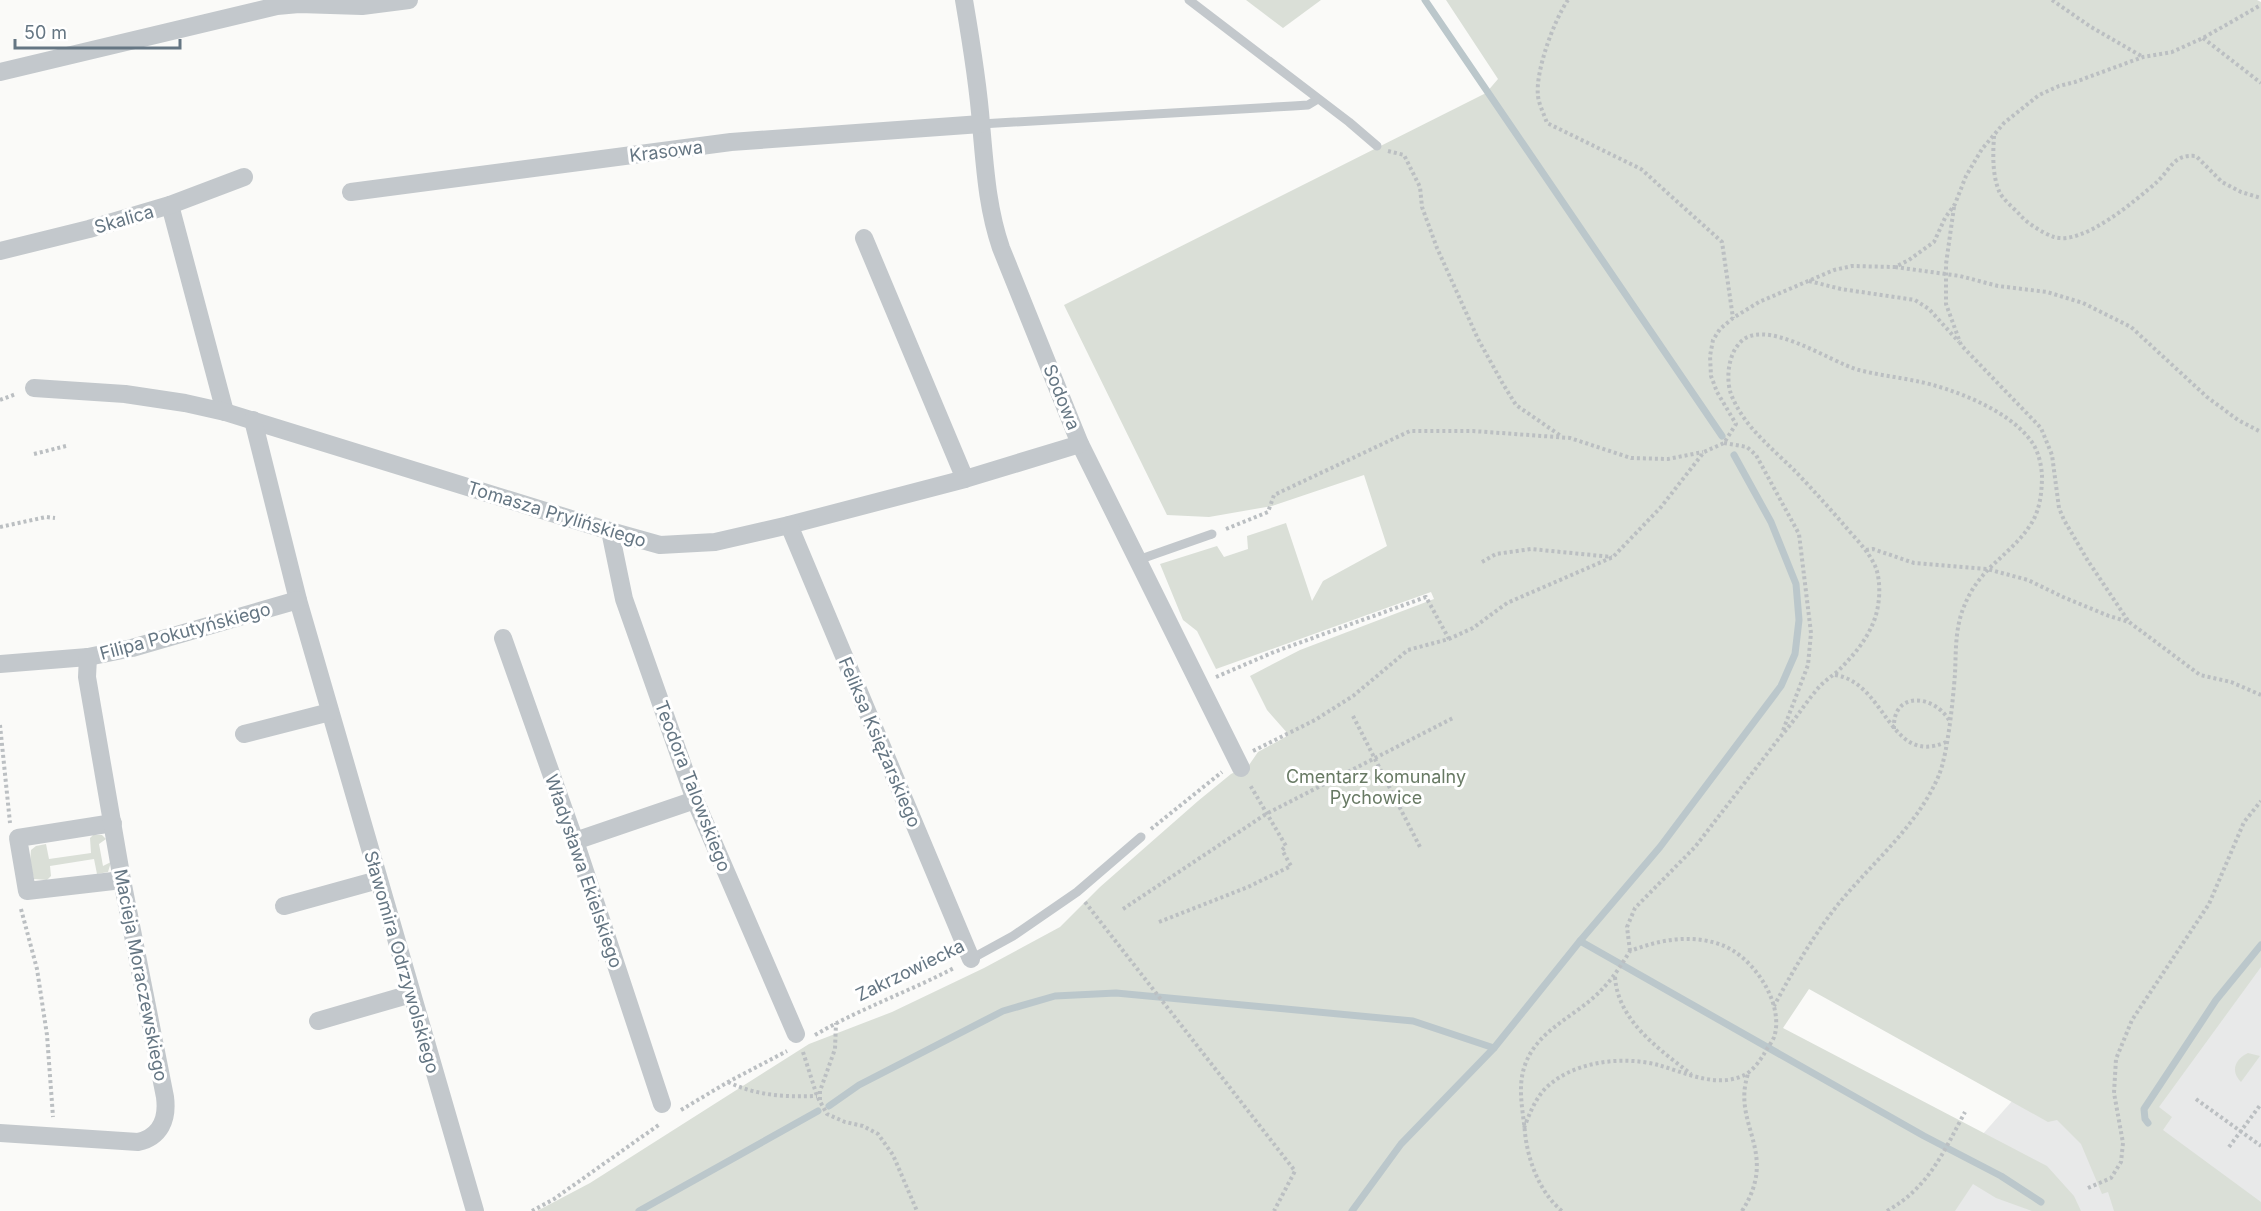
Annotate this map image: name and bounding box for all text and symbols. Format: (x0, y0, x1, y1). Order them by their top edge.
scale bar (15, 12, 180, 50)
text: 50 m (24, 22, 67, 43)
street label: Krasowa (628, 136, 704, 166)
street label: Skalica (92, 201, 156, 237)
street label: Sodowa (1039, 361, 1085, 433)
street label: Tomasza Prylińskiego (465, 477, 649, 551)
street label: Filipa Pokutyńskiego (97, 598, 273, 664)
street label: Feliksa Księżarskiego (835, 654, 925, 830)
street label: Teodora Talowskiego (651, 698, 735, 874)
park label: Cmentarz komunalny Pychowice (1286, 766, 1466, 808)
street label: Władysława Ekielskiego (541, 771, 627, 971)
street label: Sławomira Odrzywolskiego (360, 848, 444, 1076)
street label: Macieja Moraczewskiego (110, 867, 172, 1083)
street label: Zakrzowiecka (852, 935, 968, 1005)

